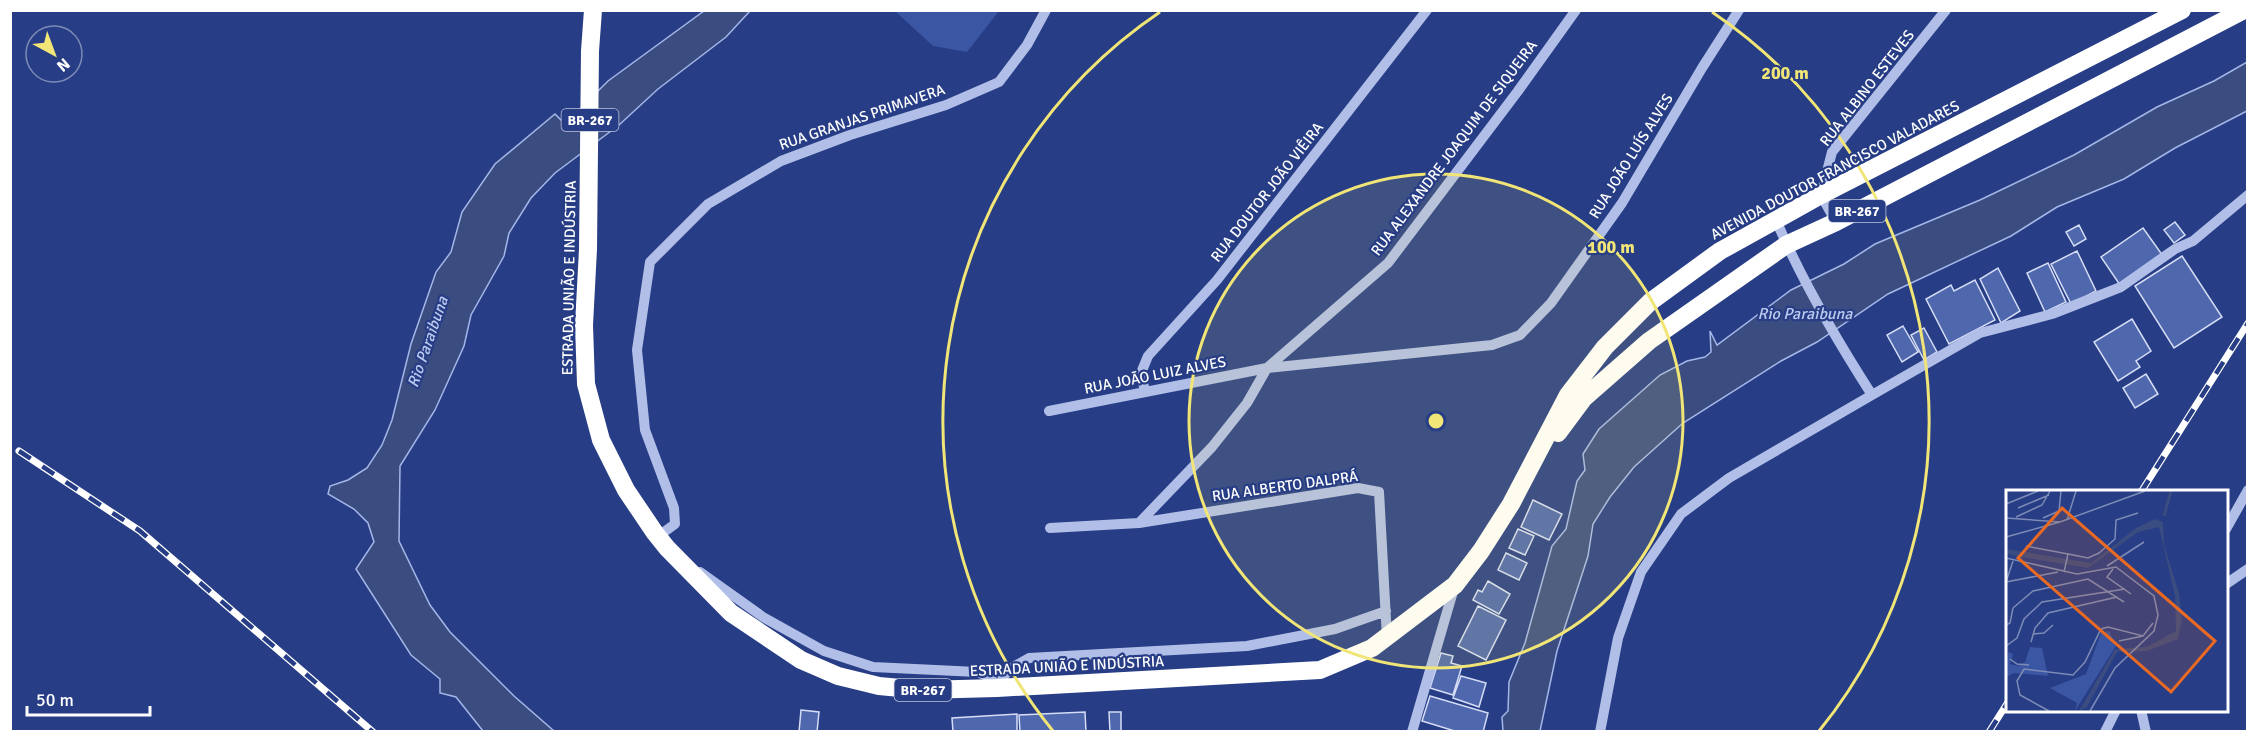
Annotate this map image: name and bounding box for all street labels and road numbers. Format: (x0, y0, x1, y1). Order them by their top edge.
street label: RUA ALBINO ESTEVES (1816, 26, 1918, 150)
street label: RUA ALEXANDRE JOAQUIM DE SIQUEIRA (1367, 37, 1541, 259)
street label: RUA GRANJAS PRIMAVERA (777, 80, 947, 154)
street label: RUA JOÃO LUÍS ALVES (1584, 90, 1677, 222)
street label: AVENIDA DOUTOR FRANCISCO VALADARES (1707, 96, 1963, 244)
road number: BR-267 (562, 109, 618, 131)
street label: RUA DOUTOR JOÃO VIÊIRA (1206, 118, 1327, 265)
street label: ESTRADA UNIÃO E INDÚSTRIA (557, 180, 580, 376)
road number: BR-267 (1828, 200, 1886, 222)
street label: RUA JOĀO LUIZ ALVES (1083, 352, 1227, 398)
street label: RUA ALBERTO DALPRÁ (1211, 466, 1359, 505)
street label: ESTRADA UNIÃO E INDÚSTRIA (969, 651, 1165, 680)
road number: BR-267 (894, 679, 952, 701)

